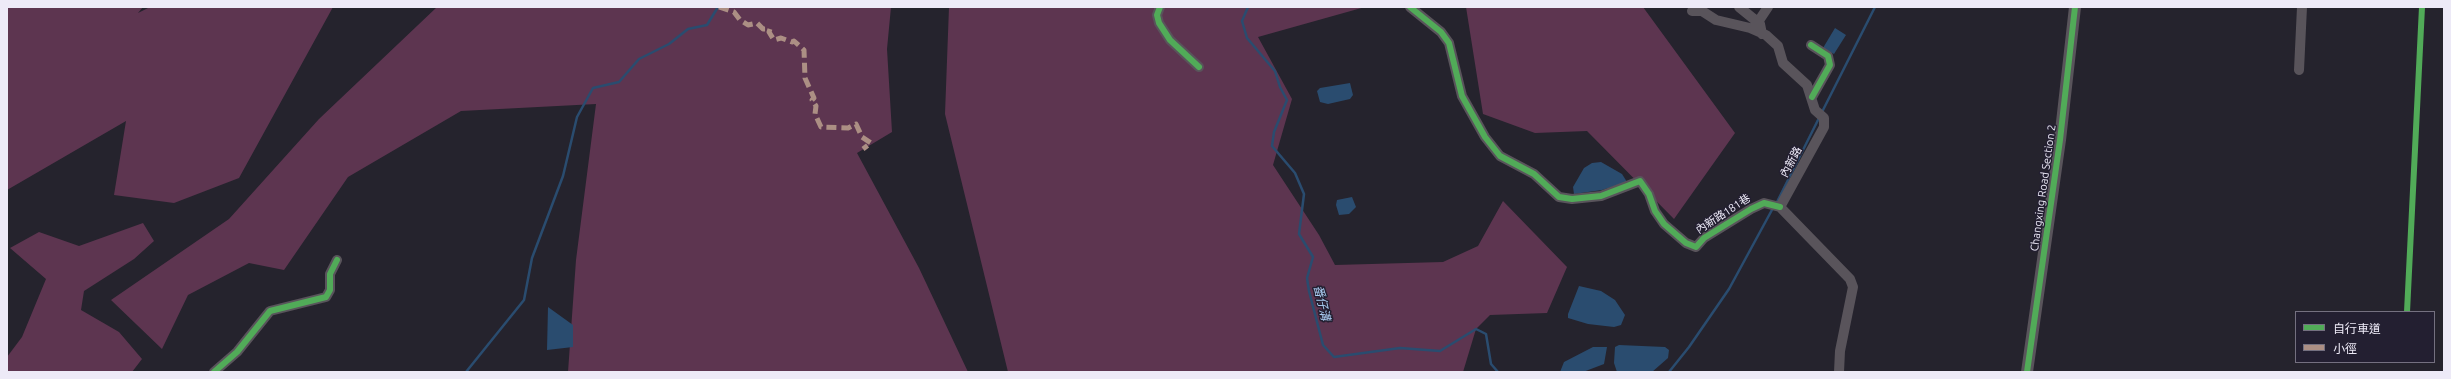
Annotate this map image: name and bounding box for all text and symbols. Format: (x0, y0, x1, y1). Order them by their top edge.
street label: Changxing Road Section 2 (2028, 124, 2058, 252)
street label: 內新路 (1777, 144, 1805, 180)
street label: 內新路181巷 (1693, 191, 1753, 237)
water label: 番仔溝 (1311, 284, 1333, 322)
legend (2295, 311, 2435, 363)
text: 自行車道 (2333, 322, 2381, 335)
text: 小徑 (2333, 342, 2357, 355)

